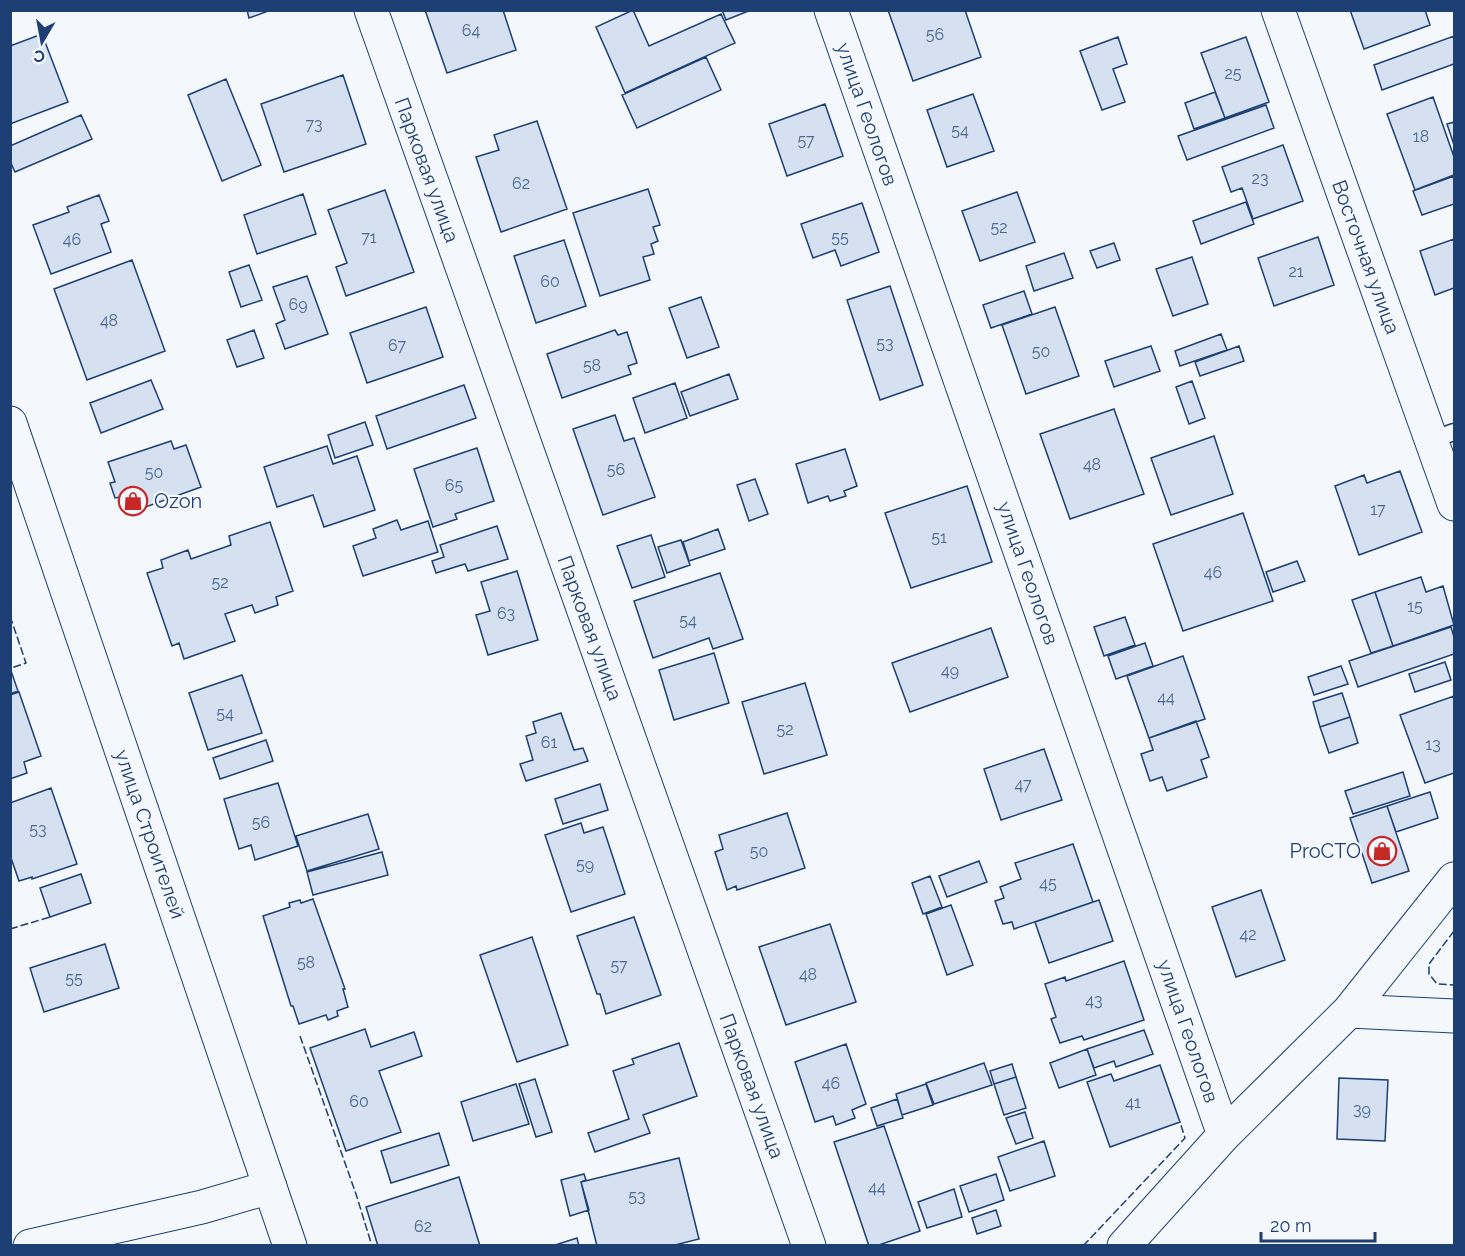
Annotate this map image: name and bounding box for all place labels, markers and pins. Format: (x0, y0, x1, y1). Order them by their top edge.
shop icon: Ozon (117, 485, 149, 517)
place label: Ozon (154, 489, 202, 513)
shop icon: ProСТО (1366, 835, 1398, 867)
place label: ProСТО (1290, 839, 1361, 863)

